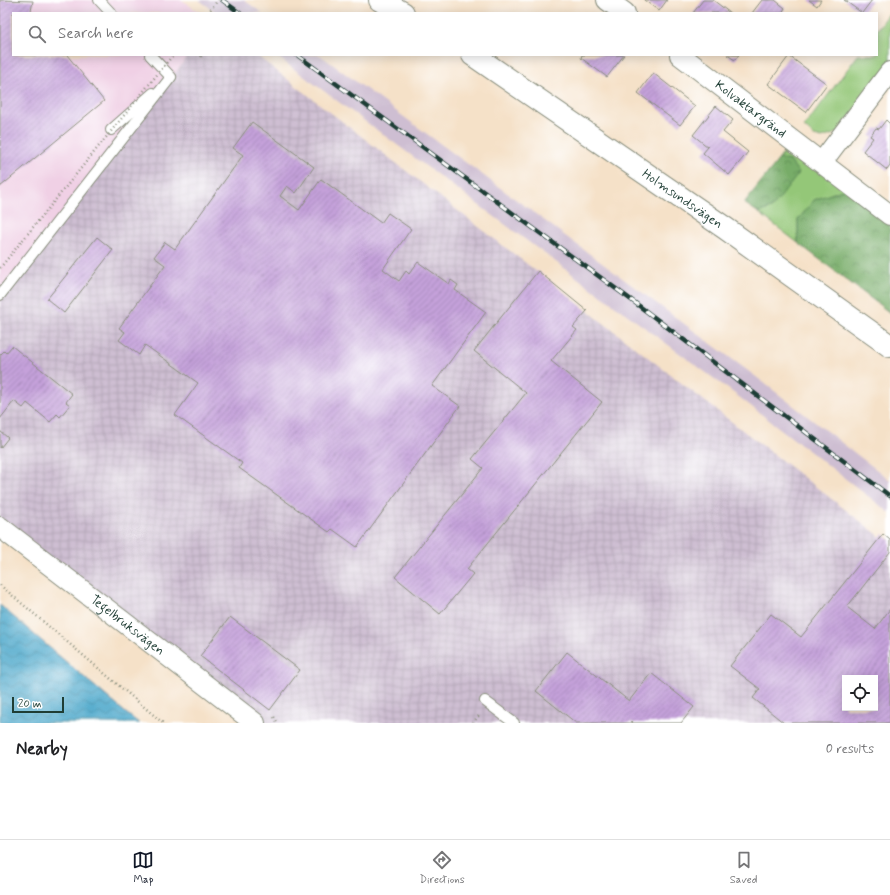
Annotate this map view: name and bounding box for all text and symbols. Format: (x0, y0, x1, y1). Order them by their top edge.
search box (12, 12, 878, 56)
icon: search (26, 23, 48, 45)
text: Search here (58, 24, 134, 44)
street label: Kolvaktargränd (712, 76, 790, 142)
street label: Holmsundsvägen (639, 165, 726, 232)
street label: Tegelbruksvägen (87, 591, 168, 659)
map controls (842, 675, 878, 711)
button: locate (842, 675, 878, 711)
scale bar (12, 695, 64, 714)
text: 20 m (18, 697, 41, 711)
text: Nearby (16, 738, 68, 760)
text: 0 results (826, 741, 874, 758)
tab: Map (132, 849, 154, 887)
tab: Directions (419, 849, 465, 887)
tab: Saved (730, 849, 757, 887)

